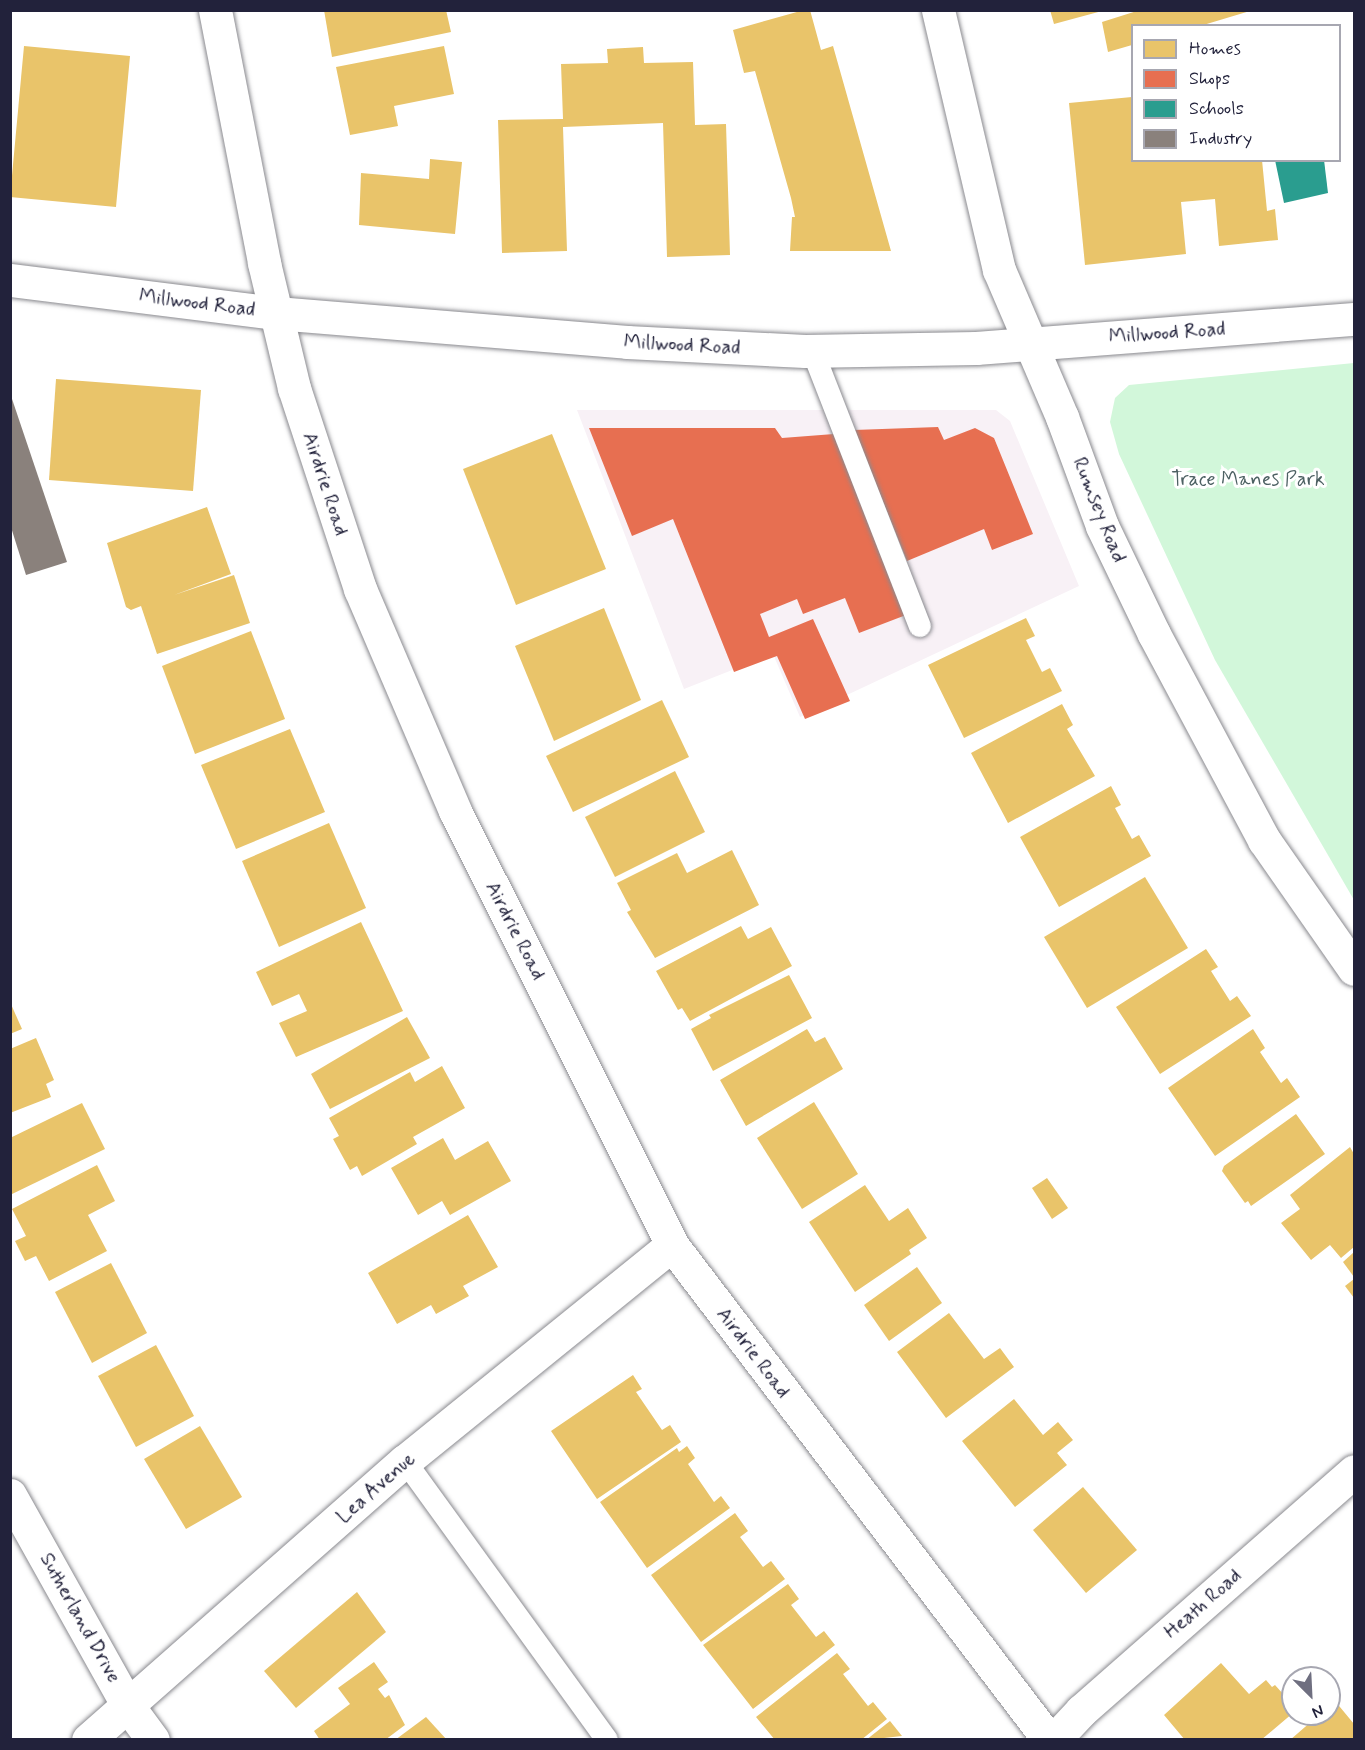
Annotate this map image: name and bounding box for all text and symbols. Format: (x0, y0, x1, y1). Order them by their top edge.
legend (1131, 24, 1341, 162)
text: Homes (1189, 37, 1241, 61)
text: Shops (1189, 67, 1230, 91)
text: Schools (1189, 97, 1244, 121)
text: Industry (1189, 127, 1252, 151)
street label: Millwood Road (138, 284, 256, 322)
street label: Millwood Road (1108, 317, 1226, 349)
street label: Millwood Road (624, 330, 740, 360)
street label: Airdrie Road (297, 430, 353, 538)
street label: Rumsey Road (1067, 454, 1131, 566)
park label: Trace Manes Park (1173, 467, 1323, 491)
street label: Airdrie Road (480, 879, 550, 983)
street label: Airdrie Road (712, 1304, 794, 1402)
street label: Lea Avenue (330, 1446, 422, 1530)
street label: Sutherland Drive (35, 1549, 125, 1687)
street label: Heath Road (1159, 1564, 1247, 1644)
north arrow (1281, 1666, 1341, 1726)
text: N (1309, 1699, 1327, 1723)

